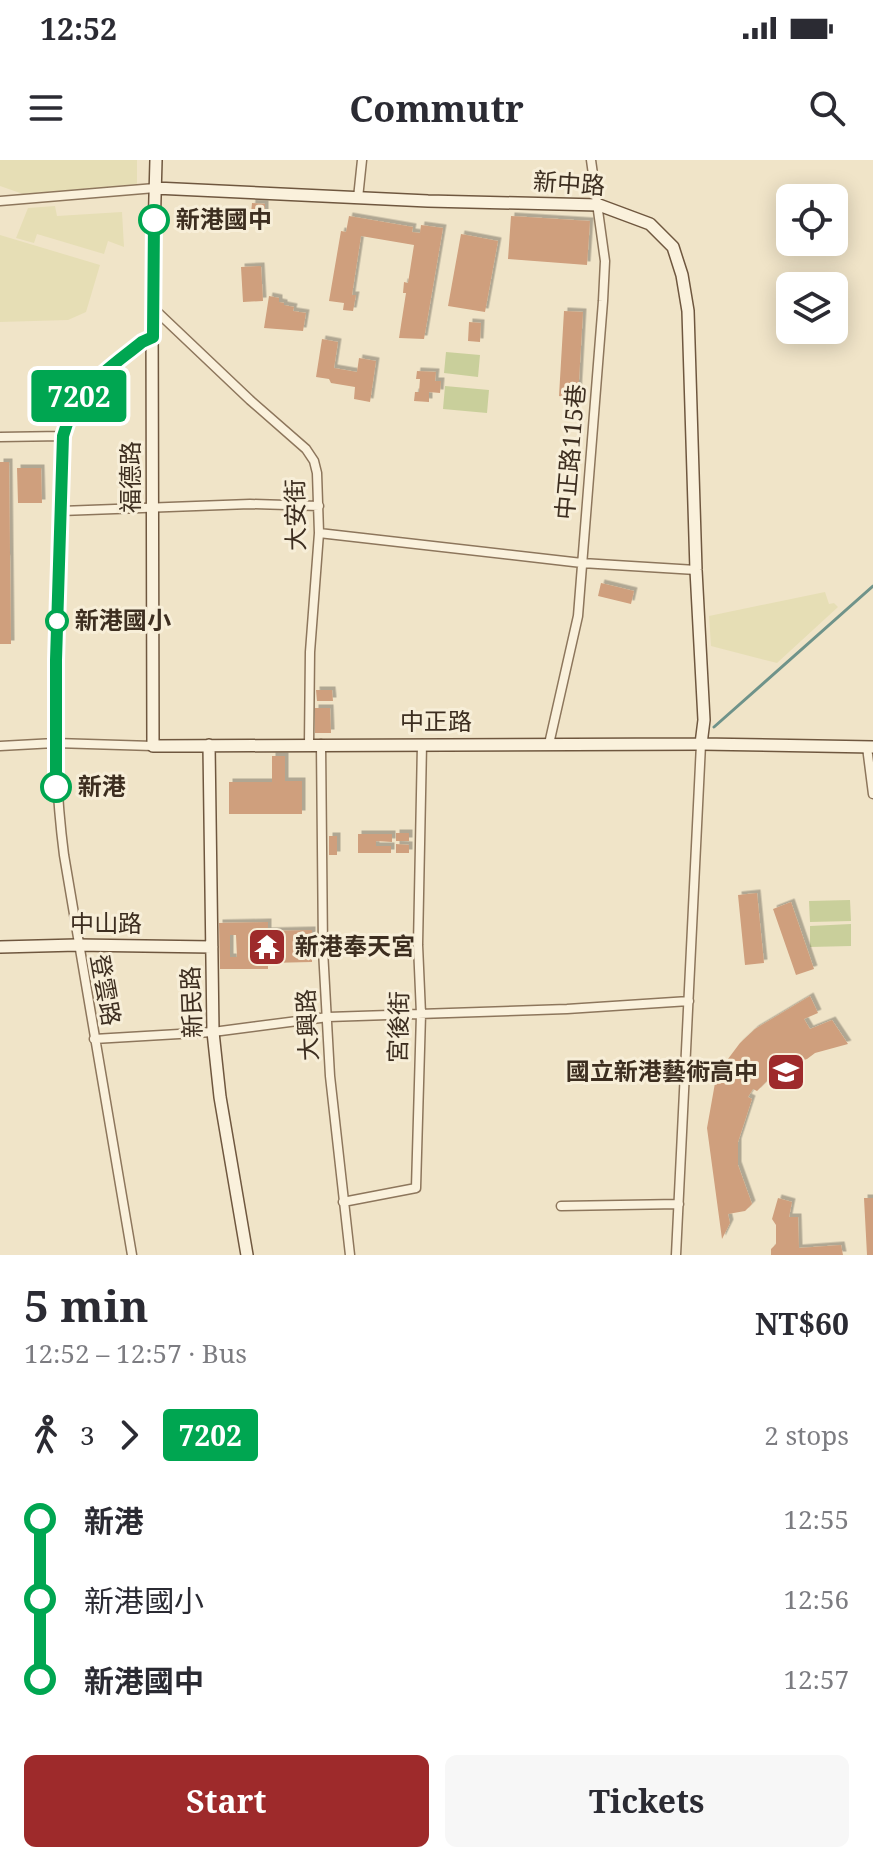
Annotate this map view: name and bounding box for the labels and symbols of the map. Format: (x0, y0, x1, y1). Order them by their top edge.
street label: 新中路 (532, 164, 606, 201)
place label: 新港國中 (176, 202, 272, 235)
marker: 新港國中 (139, 205, 169, 235)
line badge: 7202 (23, 370, 135, 422)
street label: 中正路115巷 (547, 383, 592, 521)
street label: 福德路 (113, 441, 146, 513)
street label: 大安街 (277, 479, 312, 551)
place label: 新港國小 (75, 603, 171, 636)
marker: 新港國小 (46, 610, 68, 632)
street label: 中正路 (400, 704, 472, 737)
place label: 新港 (78, 769, 126, 802)
marker: 新港 (41, 772, 71, 802)
street label: 中山路 (70, 906, 142, 939)
temple icon: 新港奉天宮 (246, 926, 288, 968)
place label: 新港奉天宮 (295, 929, 415, 962)
street label: 登雲路 (84, 951, 129, 1028)
street label: 新民路 (173, 965, 208, 1039)
street label: 大興路 (288, 988, 325, 1062)
street label: 宮後街 (380, 991, 415, 1063)
school or university icon: 國立新港藝術高中 (765, 1051, 807, 1093)
place label: 國立新港藝術高中 (566, 1054, 758, 1087)

